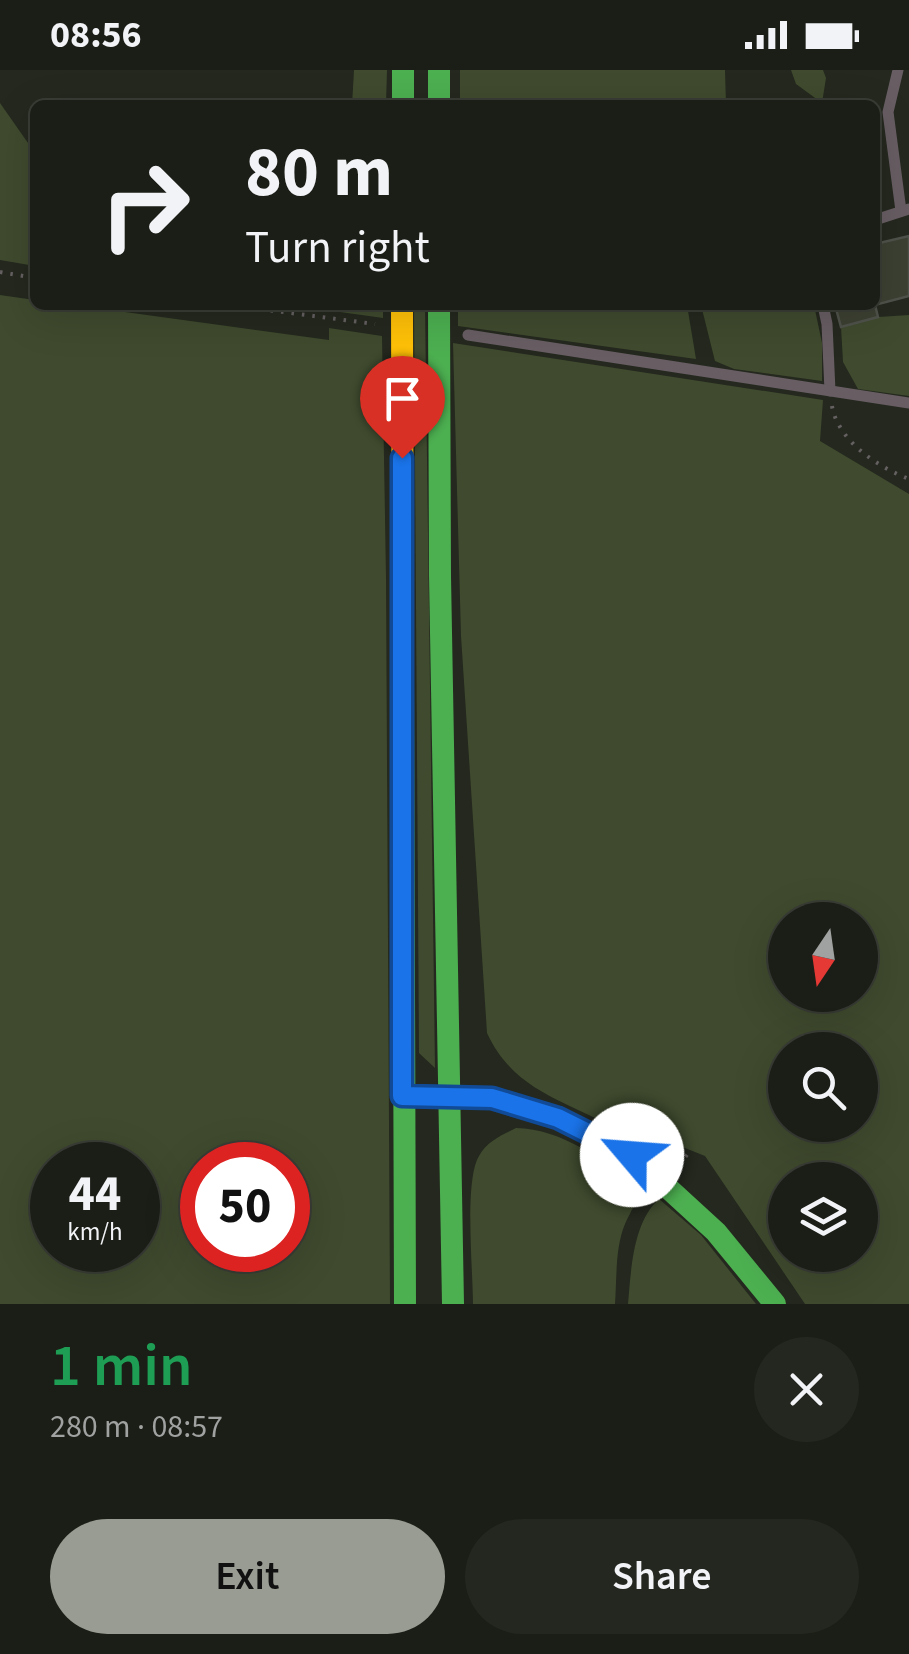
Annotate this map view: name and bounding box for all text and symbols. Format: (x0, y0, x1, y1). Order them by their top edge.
text: 08:56 (50, 8, 142, 62)
text: 80 m (245, 123, 393, 223)
icon: right (80, 140, 210, 270)
text: Turn right (245, 216, 430, 280)
pin (360, 356, 445, 459)
icon: arrive (375, 371, 430, 426)
north arrow (768, 902, 878, 1012)
map controls (768, 902, 878, 1272)
button: search (768, 1032, 878, 1142)
position arrow (580, 1103, 684, 1207)
speed limit sign: 50 (180, 1142, 310, 1272)
text: 44 (69, 1159, 121, 1230)
button: layers (768, 1162, 878, 1272)
text: km/h (67, 1214, 123, 1250)
text: 1 min (50, 1324, 193, 1409)
button: close (754, 1337, 859, 1442)
text: 280 m · 08:57 (50, 1404, 223, 1450)
button: Exit (50, 1519, 445, 1634)
button: Share (465, 1519, 859, 1634)

